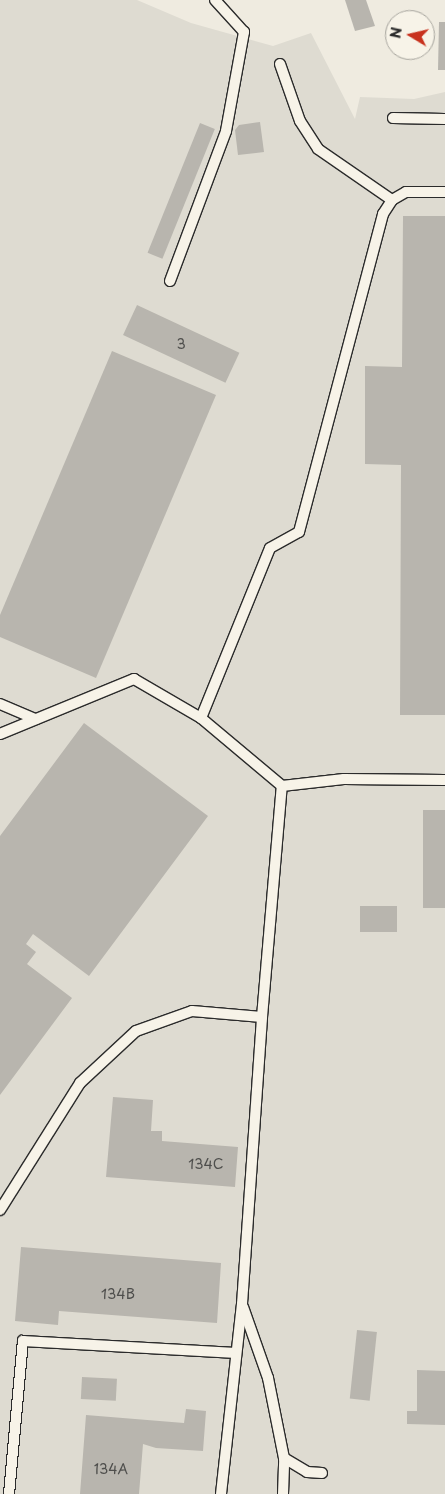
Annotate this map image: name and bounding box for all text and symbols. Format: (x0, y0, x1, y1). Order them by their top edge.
north arrow (385, 10, 435, 60)
text: N (384, 26, 407, 40)
house number: 3 (176, 336, 186, 352)
house number: 134C (188, 1156, 224, 1172)
house number: 134B (101, 1286, 135, 1302)
house number: 134A (94, 1461, 128, 1477)

